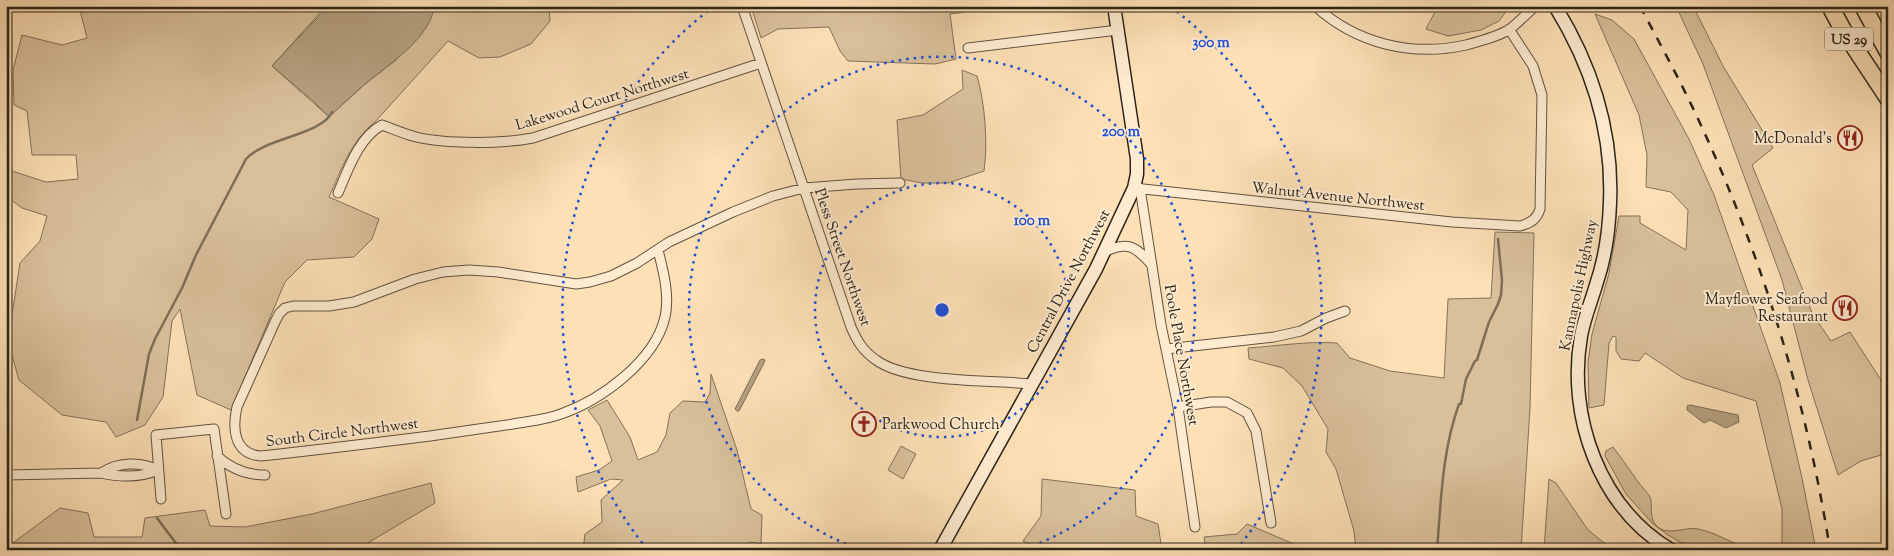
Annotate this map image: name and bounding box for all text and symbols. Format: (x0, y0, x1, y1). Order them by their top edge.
road number: US 29 (1825, 28, 1873, 50)
text: 300 m (1192, 33, 1230, 54)
street label: Lakewood Court Northwest (513, 64, 692, 137)
text: 200 m (1102, 122, 1141, 143)
restaurant icon: McDonald's (1837, 125, 1863, 151)
place label: McDonald's (1754, 129, 1832, 150)
street label: Walnut Avenue Northwest (1250, 178, 1425, 217)
street label: Pless Street Northwest (808, 186, 875, 329)
street label: Central Drive Northwest (1023, 206, 1116, 357)
text: 100 m (1014, 211, 1051, 232)
street label: Kannapolis Highway (1555, 217, 1604, 353)
street label: Poole Place Northwest (1158, 283, 1203, 427)
place label: Mayflower Seafood Restaurant (1705, 290, 1829, 328)
restaurant icon: Mayflower Seafood Restaurant (1832, 295, 1858, 321)
centre of rings (933, 301, 951, 319)
church icon: Parkwood Church (851, 411, 877, 437)
street label: South Circle Northwest (265, 414, 420, 453)
place label: Parkwood Church (882, 415, 1000, 436)

